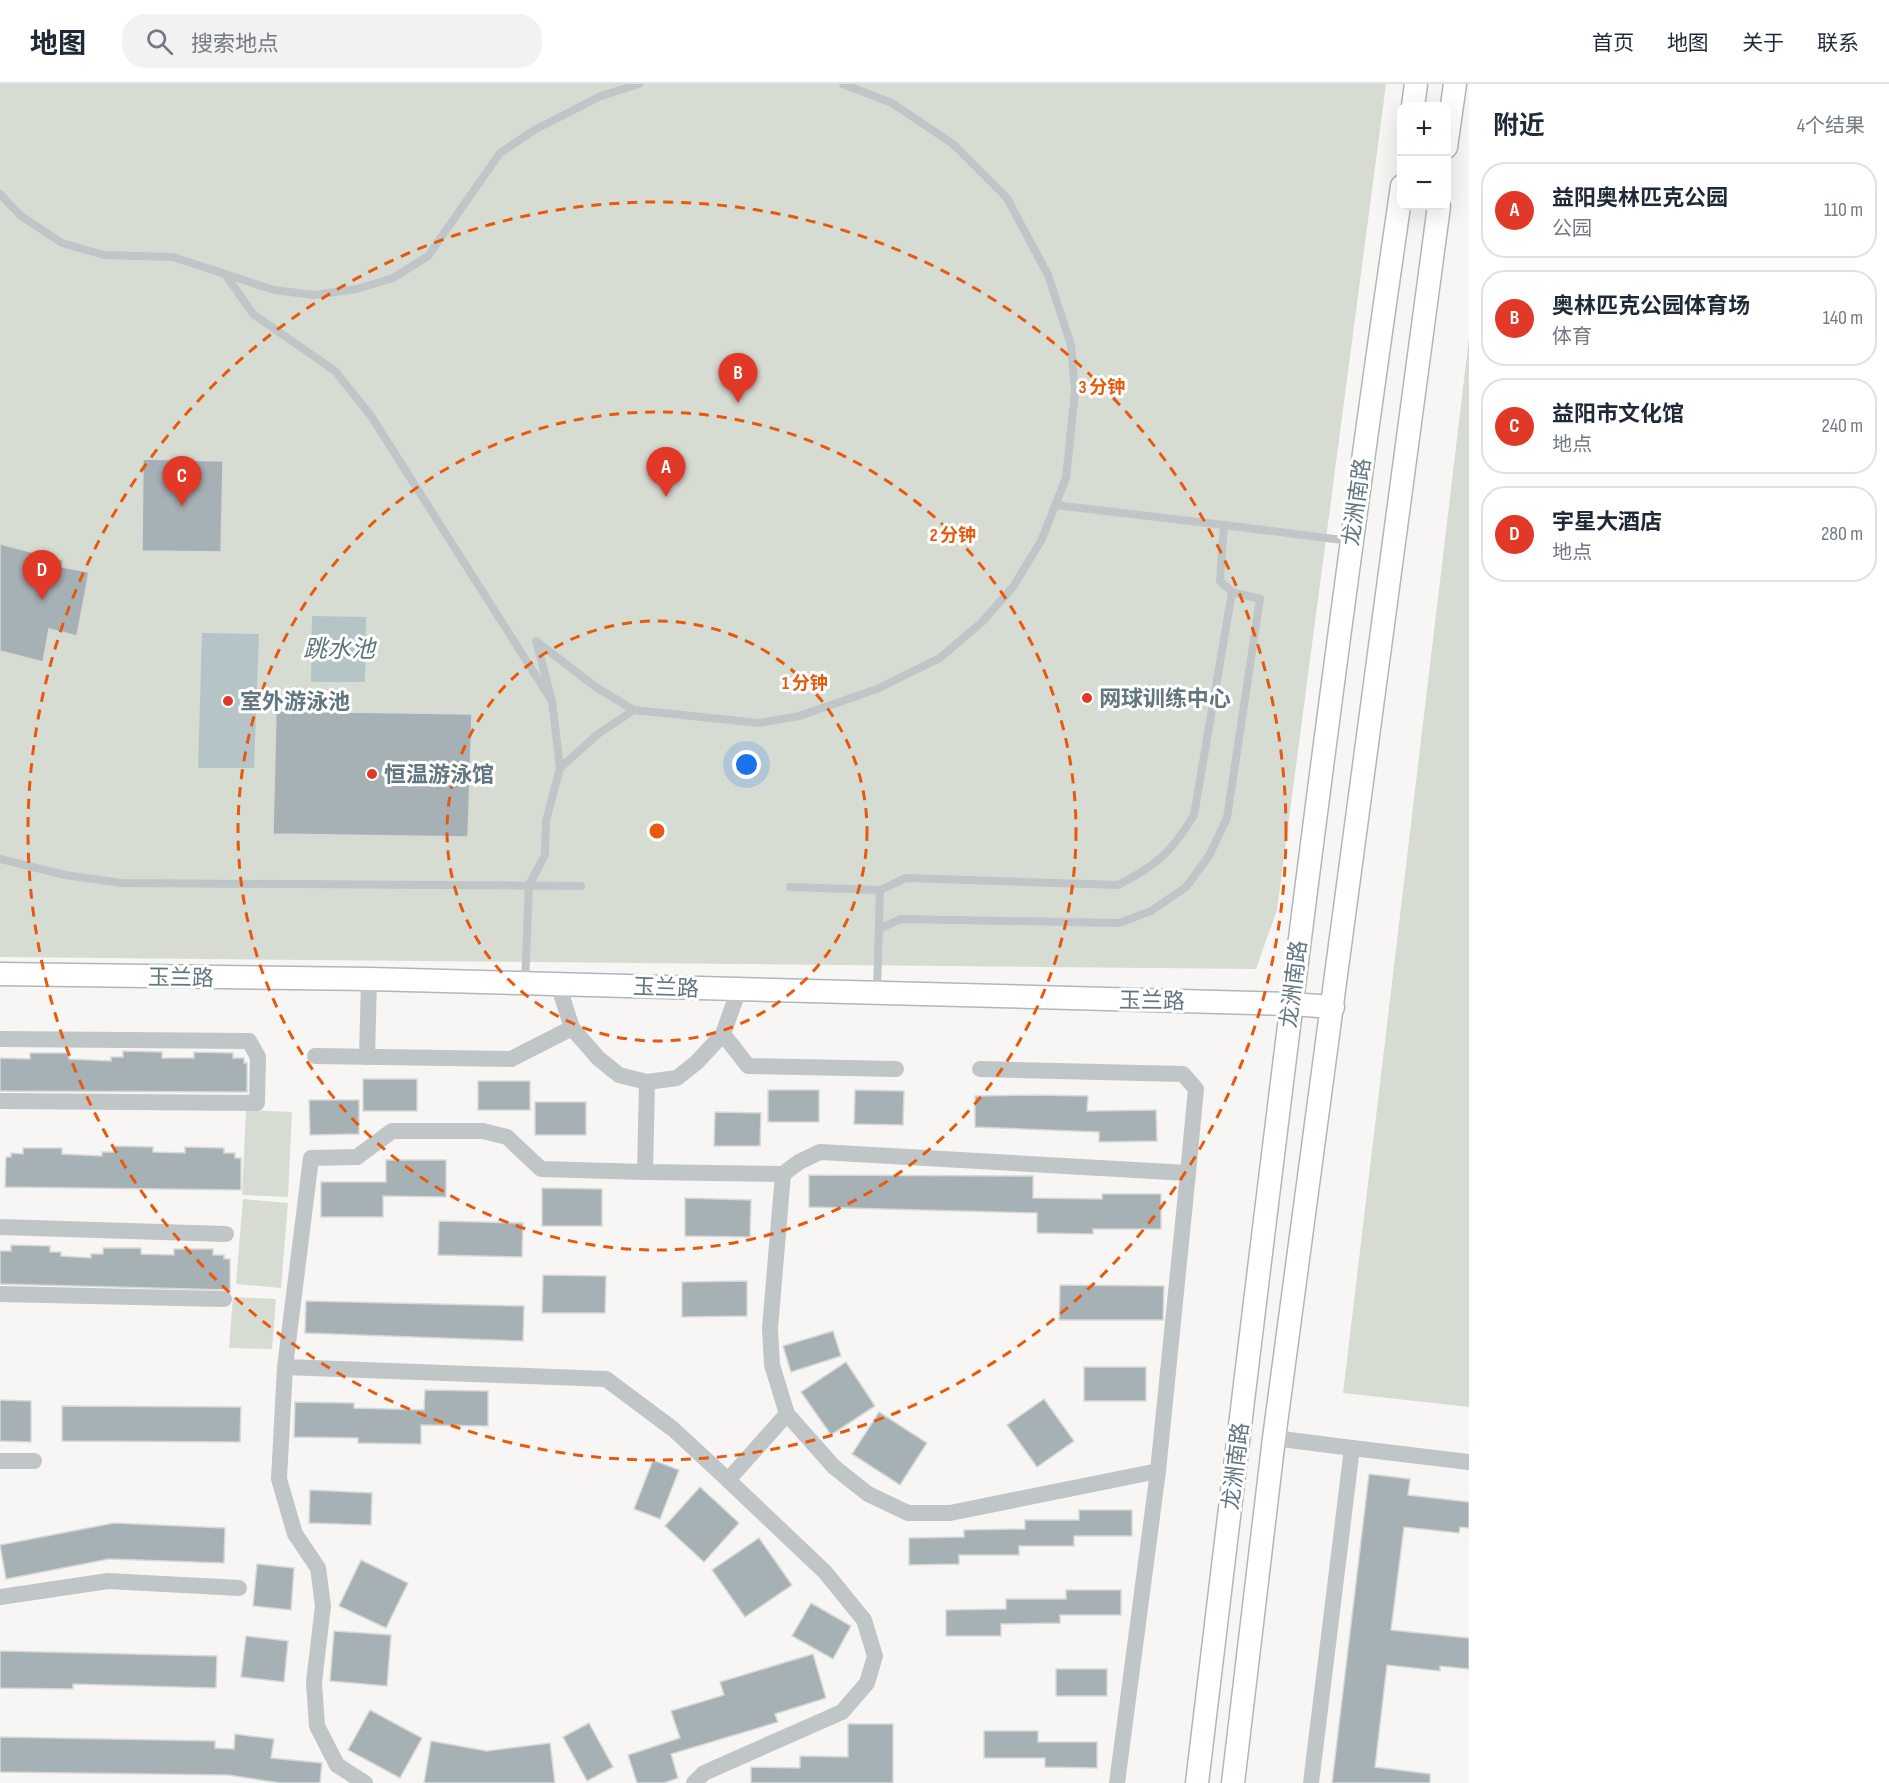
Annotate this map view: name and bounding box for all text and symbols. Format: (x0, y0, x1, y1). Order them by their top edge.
search box (122, 14, 542, 68)
icon: search (143, 25, 176, 58)
text: 地图 (30, 28, 86, 61)
text: 搜索地点 (191, 31, 279, 58)
text: 首页 (1592, 31, 1634, 56)
text: 地图 (1667, 31, 1709, 56)
text: 关于 (1742, 31, 1784, 56)
text: 联系 (1817, 31, 1859, 56)
map controls (1397, 102, 1451, 210)
button: + (1397, 102, 1451, 156)
text: 附近 (1493, 111, 1545, 142)
text: 4个结果 (1797, 114, 1865, 138)
button: − (1397, 156, 1451, 210)
text: 益阳奥林匹克公园 (1552, 185, 1728, 212)
text: A (1510, 198, 1519, 222)
text: 110 m (1824, 198, 1863, 222)
text: 公园 (1552, 217, 1592, 241)
text: 奥林匹克公园体育场 (1552, 293, 1750, 320)
text: B (1510, 306, 1519, 330)
text: 140 m (1823, 306, 1863, 330)
text: 体育 (1552, 325, 1592, 349)
pin: B (718, 354, 758, 403)
text: 3 分钟 (1079, 377, 1125, 398)
text: 益阳市文化馆 (1552, 401, 1684, 428)
text: C (1509, 414, 1520, 438)
text: 240 m (1822, 414, 1863, 438)
text: 地点 (1552, 433, 1592, 457)
pin: A (646, 448, 686, 497)
pin: C (162, 456, 201, 506)
street label: 龙洲南路 (1338, 457, 1377, 548)
text: 宇星大酒店 (1552, 509, 1662, 536)
text: D (1509, 522, 1520, 546)
text: 280 m (1821, 522, 1863, 546)
text: 2 分钟 (930, 525, 976, 546)
text: 地点 (1552, 541, 1592, 565)
pin: D (22, 550, 62, 600)
water label: 跳水池 (303, 635, 377, 664)
text: 1 分钟 (782, 673, 828, 694)
place label: 网球训练中心 (1099, 686, 1231, 713)
place label: 室外游泳池 (240, 689, 350, 716)
marker: 网球训练中心 (1080, 691, 1094, 705)
marker: 室外游泳池 (221, 694, 235, 708)
your location (732, 750, 761, 779)
place label: 恒温游泳馆 (384, 762, 494, 789)
marker: 恒温游泳馆 (365, 767, 379, 781)
centre of rings (647, 821, 667, 841)
street label: 龙洲南路 (1276, 939, 1313, 1030)
street label: 玉兰路 (148, 964, 214, 993)
street label: 玉兰路 (632, 974, 699, 1003)
street label: 玉兰路 (1119, 987, 1185, 1016)
street label: 龙洲南路 (1218, 1421, 1255, 1512)

